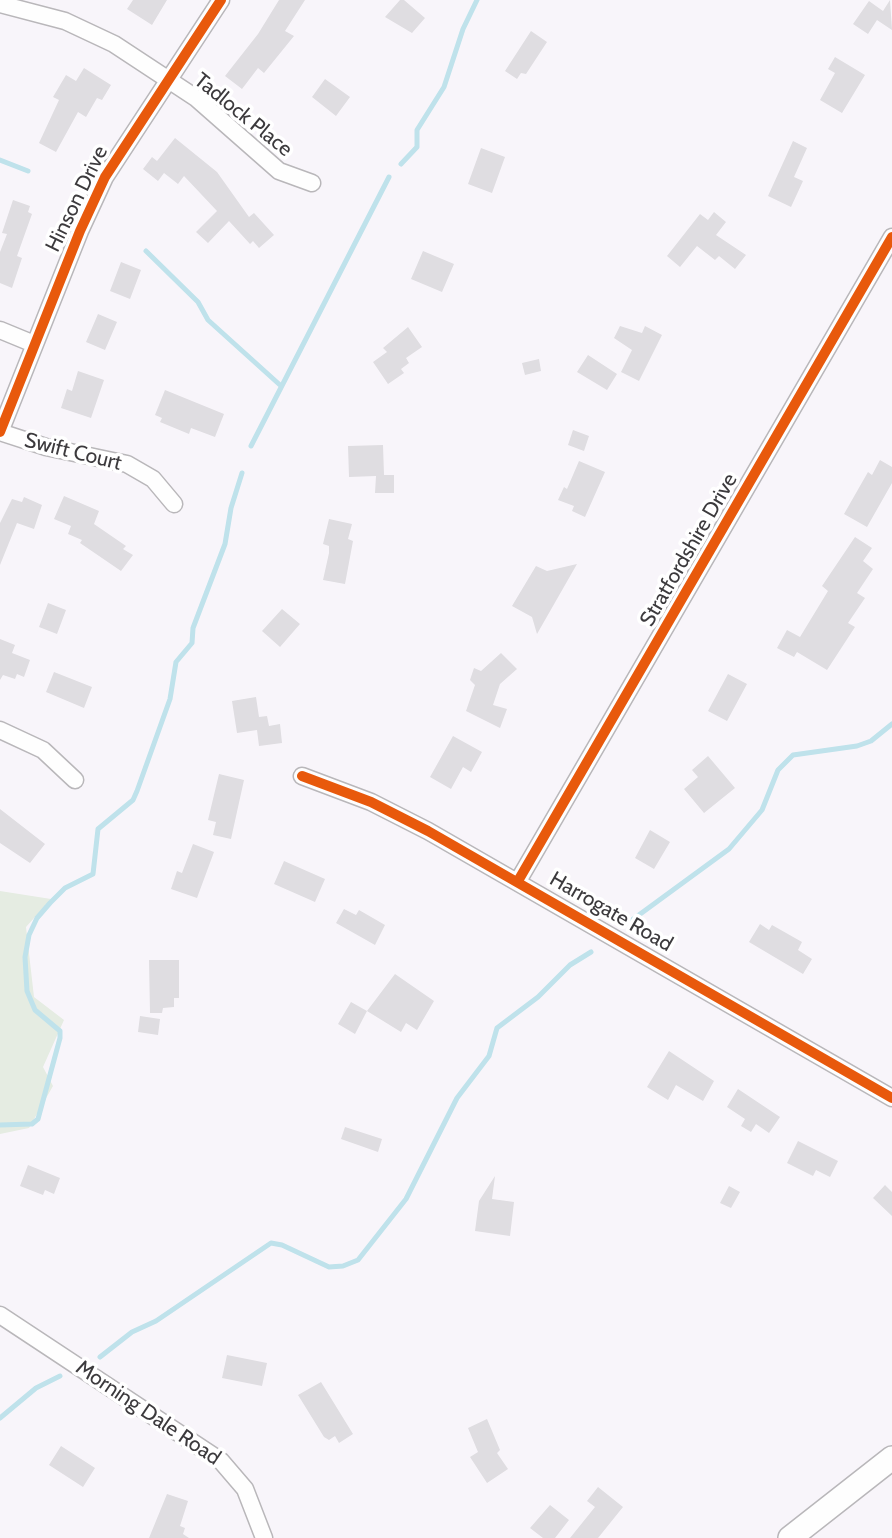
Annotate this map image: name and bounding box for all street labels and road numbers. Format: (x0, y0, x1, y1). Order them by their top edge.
street label: Tadlock Place (189, 68, 297, 162)
street label: Hinson Drive (41, 142, 113, 256)
street label: Swift Court (22, 428, 124, 476)
street label: Stratfordshire Drive (635, 469, 743, 631)
street label: Harrogate Road (545, 867, 677, 957)
street label: Morning Dale Road (71, 1355, 225, 1471)

